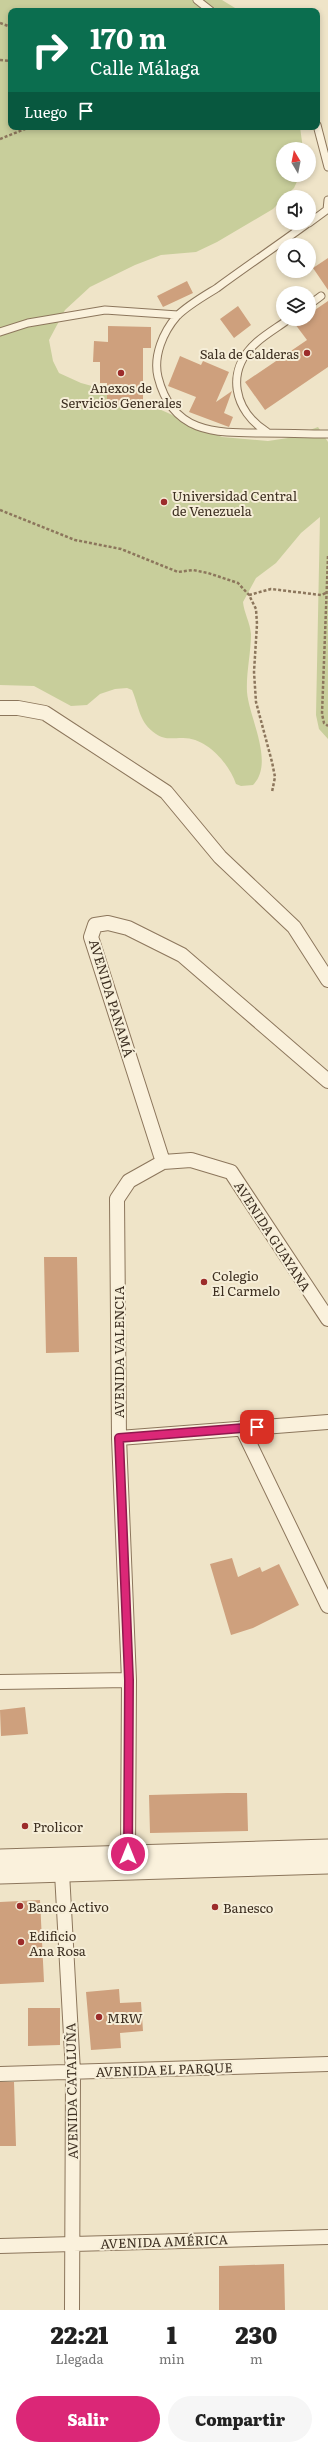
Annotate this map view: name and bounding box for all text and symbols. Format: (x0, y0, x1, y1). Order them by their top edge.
text: 170 m (90, 16, 167, 58)
icon: right (24, 24, 76, 76)
text: Calle Málaga (90, 54, 200, 81)
text: Luego (24, 100, 67, 123)
icon: arrive (75, 100, 97, 122)
north arrow (276, 142, 316, 182)
map controls (276, 142, 316, 326)
button: sound (276, 190, 316, 230)
button: search (276, 238, 316, 278)
button: layers (276, 286, 316, 326)
place label: Sala de Calderas (200, 344, 299, 363)
marker: Sala de Calderas (302, 348, 312, 358)
marker: Anexos de Servicios Generales (116, 368, 126, 378)
place label: Anexos de Servicios Generales (61, 378, 181, 412)
place label: Universidad Central de Venezuela (172, 486, 298, 520)
marker: Universidad Central de Venezuela (159, 497, 169, 507)
street label: AVENIDA PANAMÁ (85, 937, 139, 1060)
street label: AVENIDA GUAYANA (230, 1177, 316, 1295)
place label: Colegio El Carmelo (212, 1266, 280, 1300)
marker: Colegio El Carmelo (199, 1277, 209, 1287)
street label: AVENIDA VALENCIA (109, 1285, 128, 1418)
pin (240, 1410, 274, 1444)
icon: arrive (246, 1416, 268, 1438)
place label: Prolicor (33, 1817, 84, 1836)
marker: Prolicor (20, 1821, 30, 1831)
position arrow (107, 1833, 149, 1875)
place label: Banco Activo (28, 1897, 109, 1916)
place label: Banesco (223, 1898, 274, 1917)
marker: Banco Activo (15, 1901, 25, 1911)
marker: Banesco (210, 1902, 220, 1912)
place label: Edificio Ana Rosa (29, 1926, 86, 1960)
marker: Edificio Ana Rosa (16, 1937, 26, 1947)
place label: MRW (107, 2008, 143, 2027)
marker: MRW (94, 2012, 104, 2022)
street label: AVENIDA CATALUÑA (60, 2022, 82, 2159)
street label: AVENIDA EL PARQUE (95, 2057, 233, 2081)
street label: AVENIDA AMÉRICA (100, 2229, 229, 2253)
text: 22:21 (51, 2316, 108, 2351)
text: 1 (167, 2316, 177, 2351)
text: 230 (235, 2316, 277, 2351)
text: Llegada (55, 2349, 104, 2368)
text: min (159, 2349, 185, 2368)
text: m (250, 2349, 263, 2368)
button: Salir (16, 2396, 160, 2442)
button: Compartir (168, 2396, 312, 2442)

